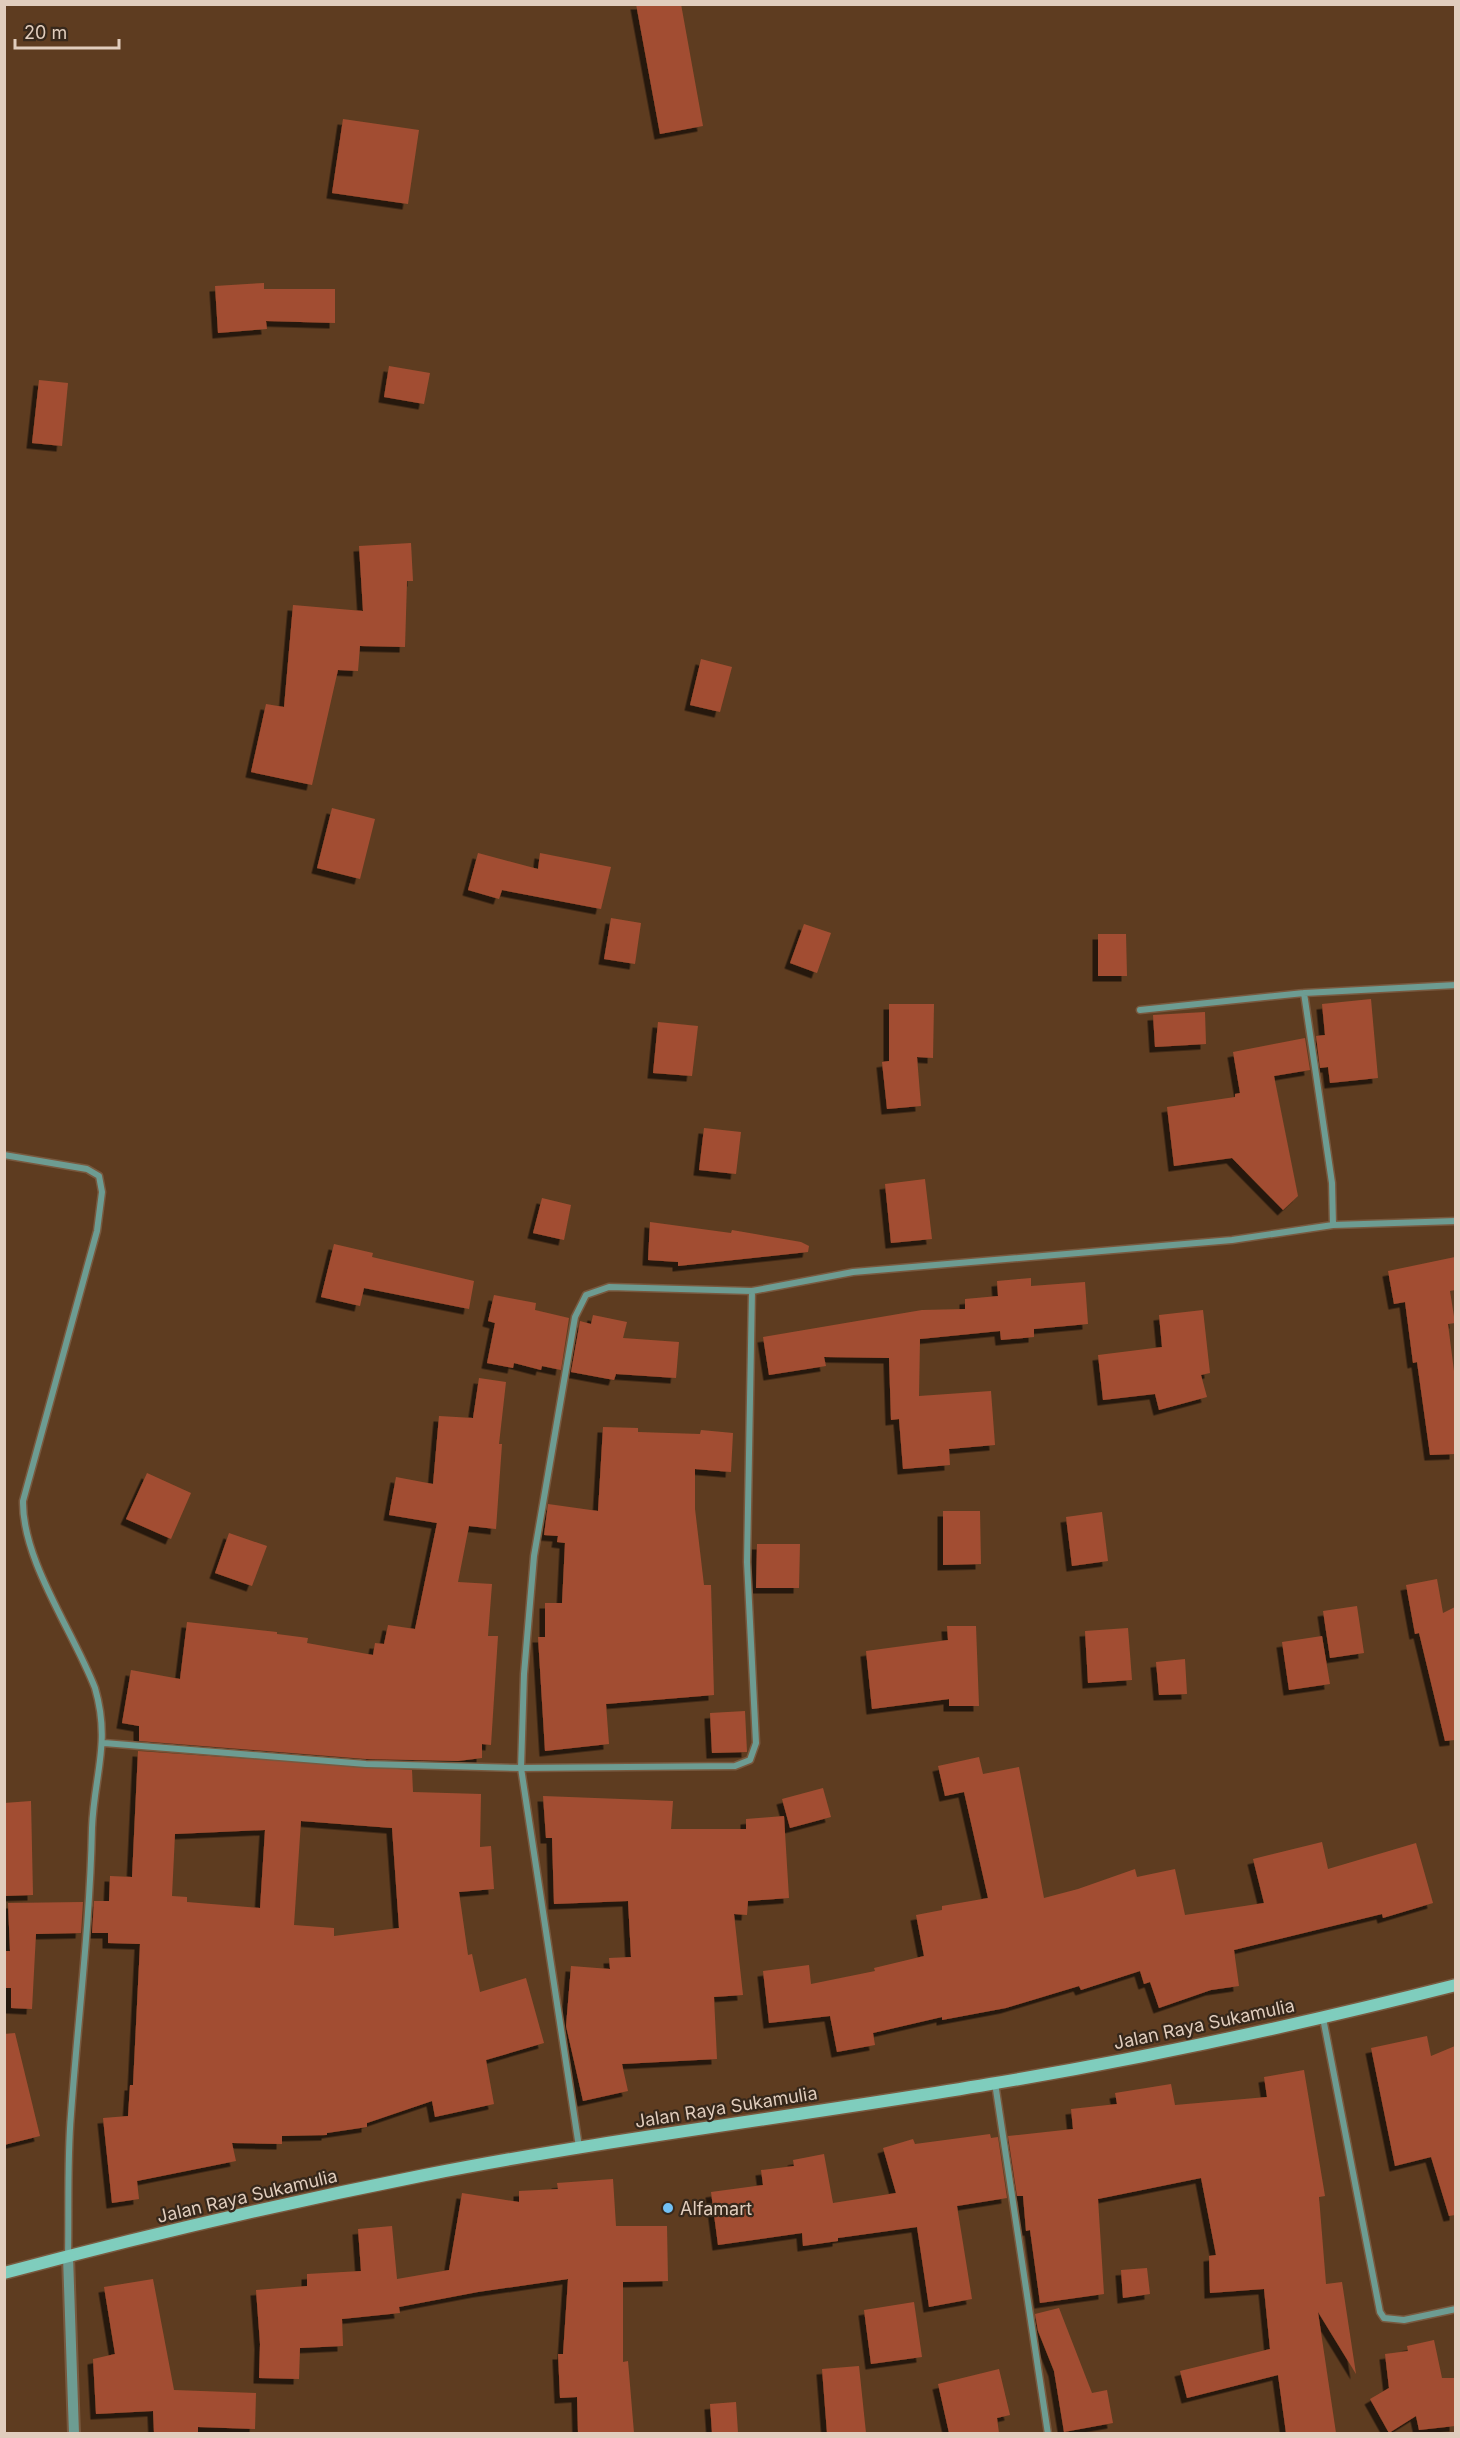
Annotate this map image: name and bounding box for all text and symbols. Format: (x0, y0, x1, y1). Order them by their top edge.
scale bar (15, 12, 118, 50)
text: 20 m (24, 22, 67, 43)
street label: Jalan Raya Sukamulia (1112, 1995, 1296, 2053)
street label: Jalan Raya Sukamulia (633, 2082, 819, 2132)
street label: Jalan Raya Sukamulia (155, 2165, 339, 2227)
place label: Alfamart (680, 2198, 752, 2219)
marker: Alfamart (661, 2201, 675, 2215)

